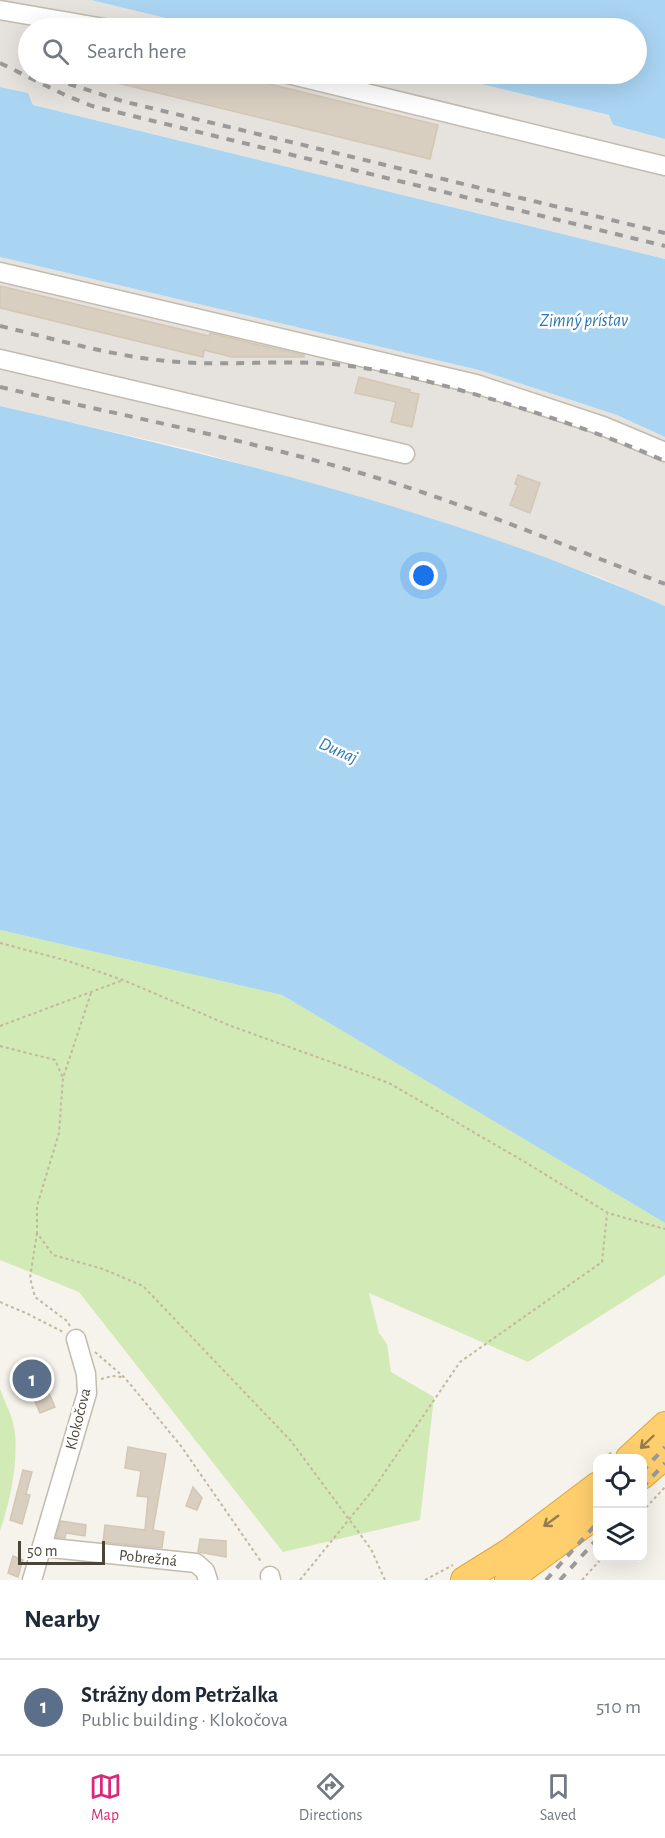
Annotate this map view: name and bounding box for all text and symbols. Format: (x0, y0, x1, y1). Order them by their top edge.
search box (18, 18, 647, 84)
icon: search (39, 35, 72, 68)
text: Search here (87, 40, 186, 62)
water label: Zimný prístav (540, 312, 629, 330)
your location (409, 561, 438, 590)
water label: Dunaj (316, 735, 360, 767)
pin: 1 (12, 1356, 51, 1402)
street label: Klokočova (63, 1386, 93, 1452)
one-way arrow (640, 1434, 655, 1448)
map controls (593, 1454, 647, 1562)
button: locate (593, 1454, 647, 1508)
button: layers (593, 1508, 647, 1562)
one-way arrow (543, 1514, 559, 1527)
scale bar (18, 1538, 105, 1566)
text: 50 m (27, 1543, 58, 1559)
street label: Pobrežná (118, 1547, 178, 1569)
text: Nearby (24, 1606, 100, 1632)
text: Strážny dom Petržalka (81, 1684, 278, 1706)
text: 1 (40, 1697, 47, 1717)
text: 510 m (596, 1697, 641, 1717)
text: Public building · Klokočova (81, 1710, 288, 1730)
tab: Map (89, 1770, 122, 1825)
tab: Directions (299, 1770, 363, 1825)
tab: Saved (540, 1770, 576, 1825)

